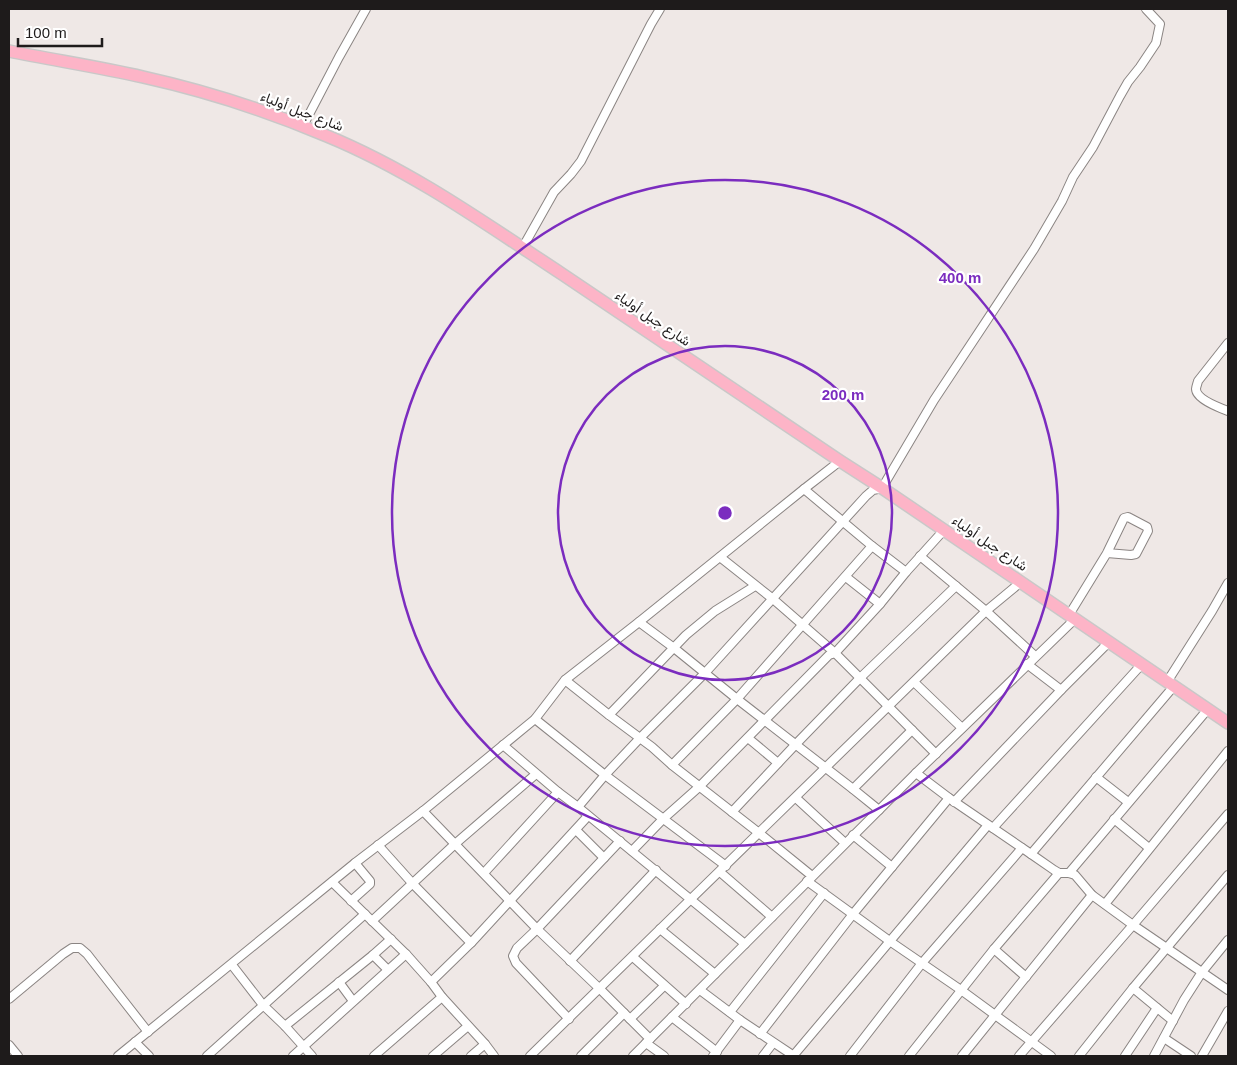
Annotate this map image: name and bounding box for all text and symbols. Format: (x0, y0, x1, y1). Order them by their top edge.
scale bar (18, 15, 101, 47)
text: 100 m (25, 24, 67, 41)
street label: شارع جبل أولياء (257, 88, 346, 137)
text: 400 m (939, 269, 981, 286)
street label: شارع جبل أولياء (611, 287, 694, 352)
text: 200 m (822, 386, 864, 403)
centre of rings (716, 504, 734, 522)
street label: شارع جبل أولياء (948, 512, 1031, 577)

